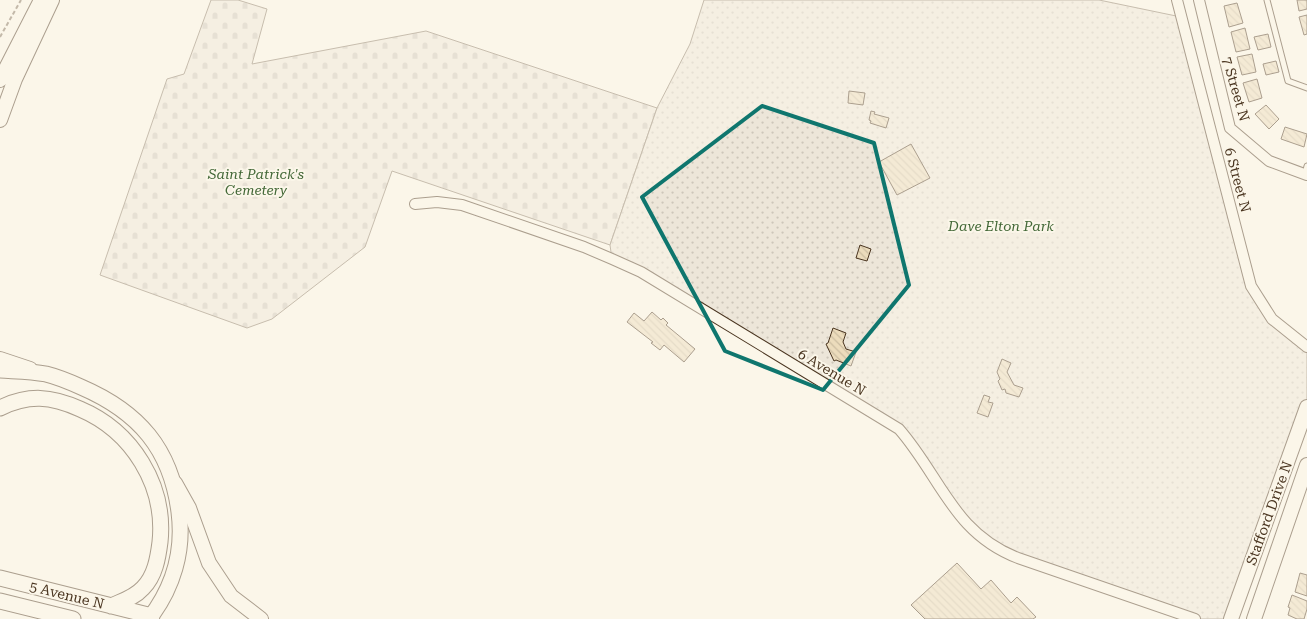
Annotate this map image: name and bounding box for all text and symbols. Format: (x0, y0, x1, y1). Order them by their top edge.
street label: 7 Street N (1219, 55, 1253, 123)
street label: 6 Street N (1222, 146, 1254, 214)
park label: Saint Patrick's Cemetery (207, 166, 305, 198)
park label: Dave Elton Park (947, 218, 1054, 234)
street label: 6 Avenue N (795, 345, 869, 399)
street label: Stafford Drive N (1243, 459, 1295, 567)
street label: 5 Avenue N (28, 578, 106, 612)

